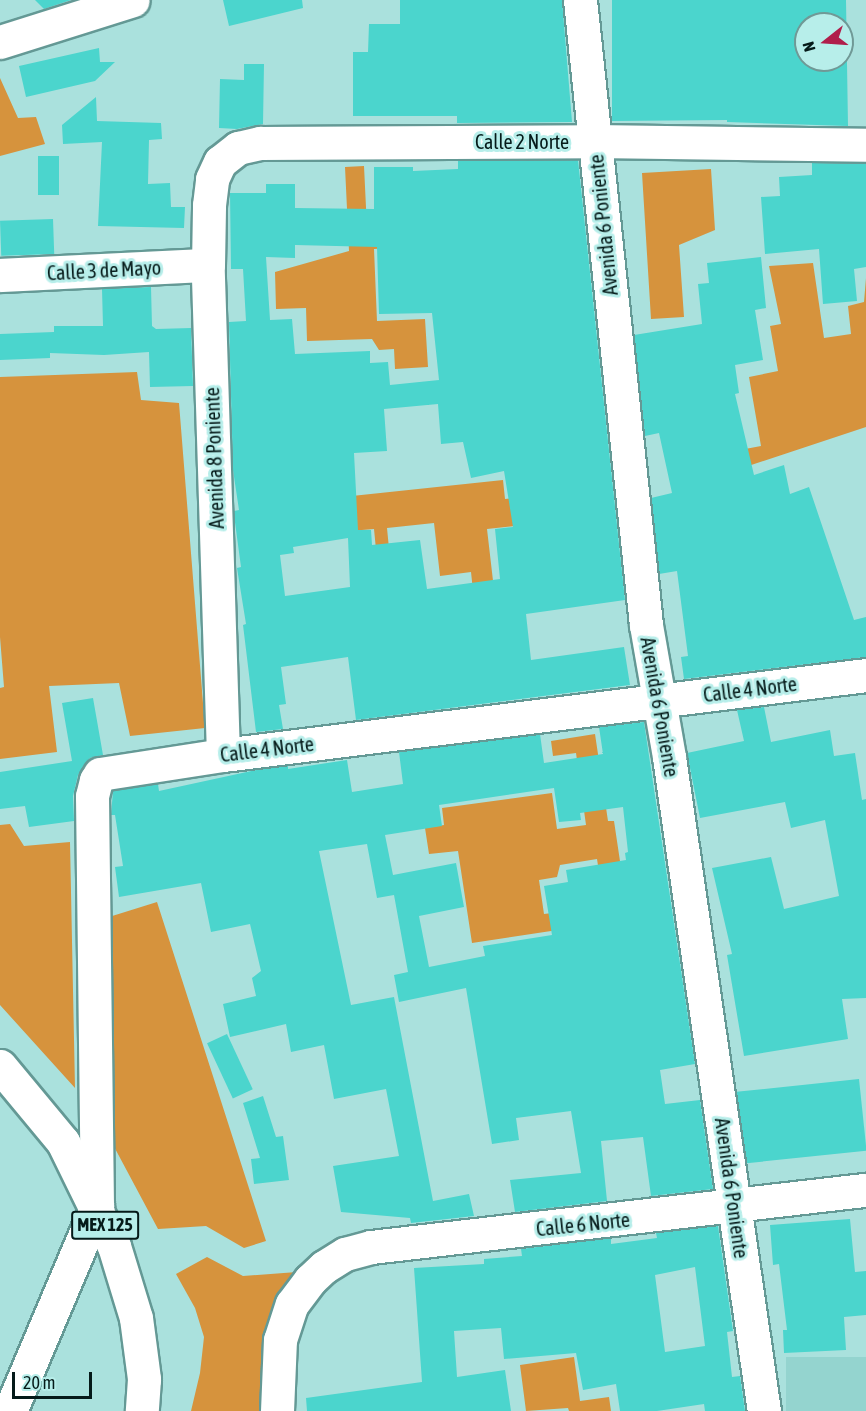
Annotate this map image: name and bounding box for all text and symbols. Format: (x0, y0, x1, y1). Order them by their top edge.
north arrow (794, 12, 854, 72)
text: N (799, 40, 819, 54)
street label: Calle 2 Norte (475, 129, 569, 153)
street label: Avenida 6 Poniente (584, 153, 622, 297)
street label: Calle 3 de Mayo (46, 255, 162, 285)
street label: Avenida 8 Poniente (200, 387, 228, 529)
street label: Avenida 6 Poniente (636, 635, 684, 779)
street label: Calle 4 Norte (702, 671, 798, 707)
street label: Calle 4 Norte (219, 731, 315, 767)
street label: Avenida 6 Poniente (710, 1116, 754, 1260)
street label: Calle 6 Norte (535, 1207, 631, 1241)
road number: MEX 125 (70, 1210, 140, 1240)
scale bar (15, 1360, 94, 1398)
text: 20 m (23, 1372, 55, 1393)

